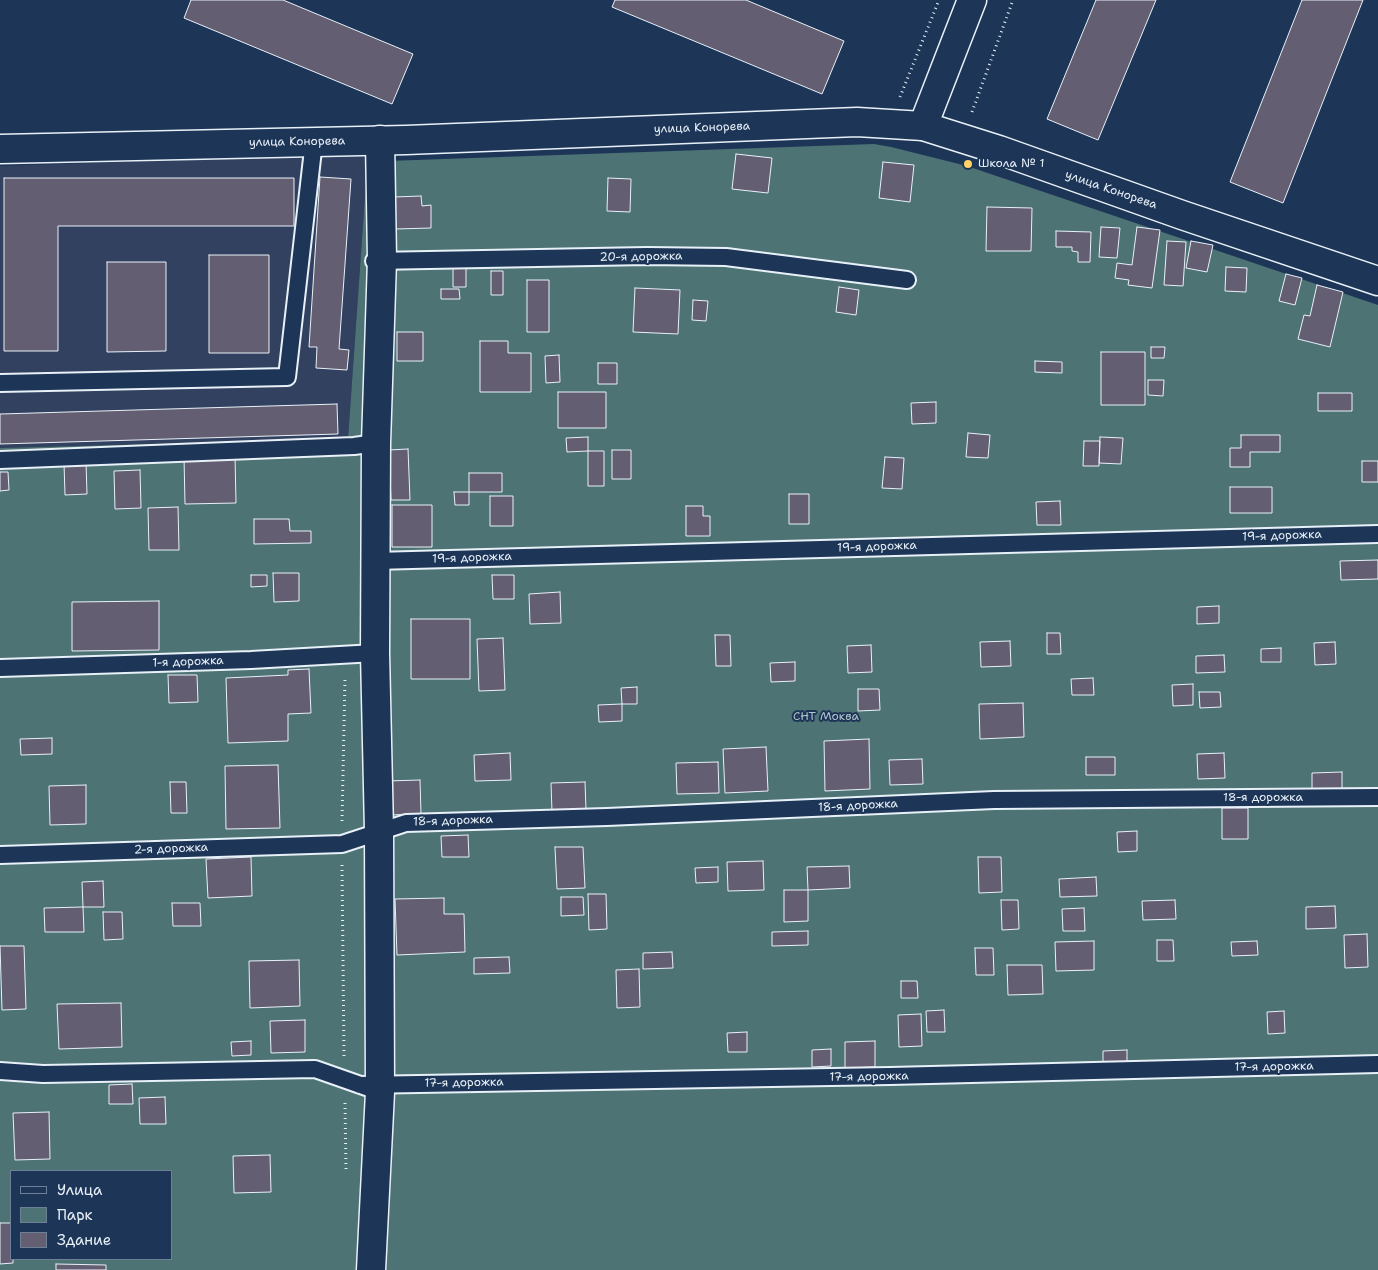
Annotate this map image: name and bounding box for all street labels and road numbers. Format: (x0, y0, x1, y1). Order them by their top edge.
street label: улица Конорева (654, 119, 750, 137)
street label: улица Конорева (249, 134, 345, 150)
street label: улица Конорева (1063, 168, 1159, 212)
street label: 20-я дорожка (599, 249, 683, 265)
street label: 19-я дорожка (1242, 527, 1322, 545)
street label: 19-я дорожка (837, 538, 917, 556)
street label: 19-я дорожка (432, 549, 512, 567)
street label: 1-я дорожка (152, 654, 224, 670)
street label: 18-я дорожка (1223, 791, 1303, 805)
street label: 18-я дорожка (818, 797, 898, 815)
street label: 18-я дорожка (413, 812, 493, 830)
street label: 2-я дорожка (134, 841, 208, 857)
street label: 17-я дорожка (1234, 1059, 1314, 1075)
street label: 17-я дорожка (829, 1069, 909, 1085)
street label: 17-я дорожка (424, 1075, 504, 1091)

